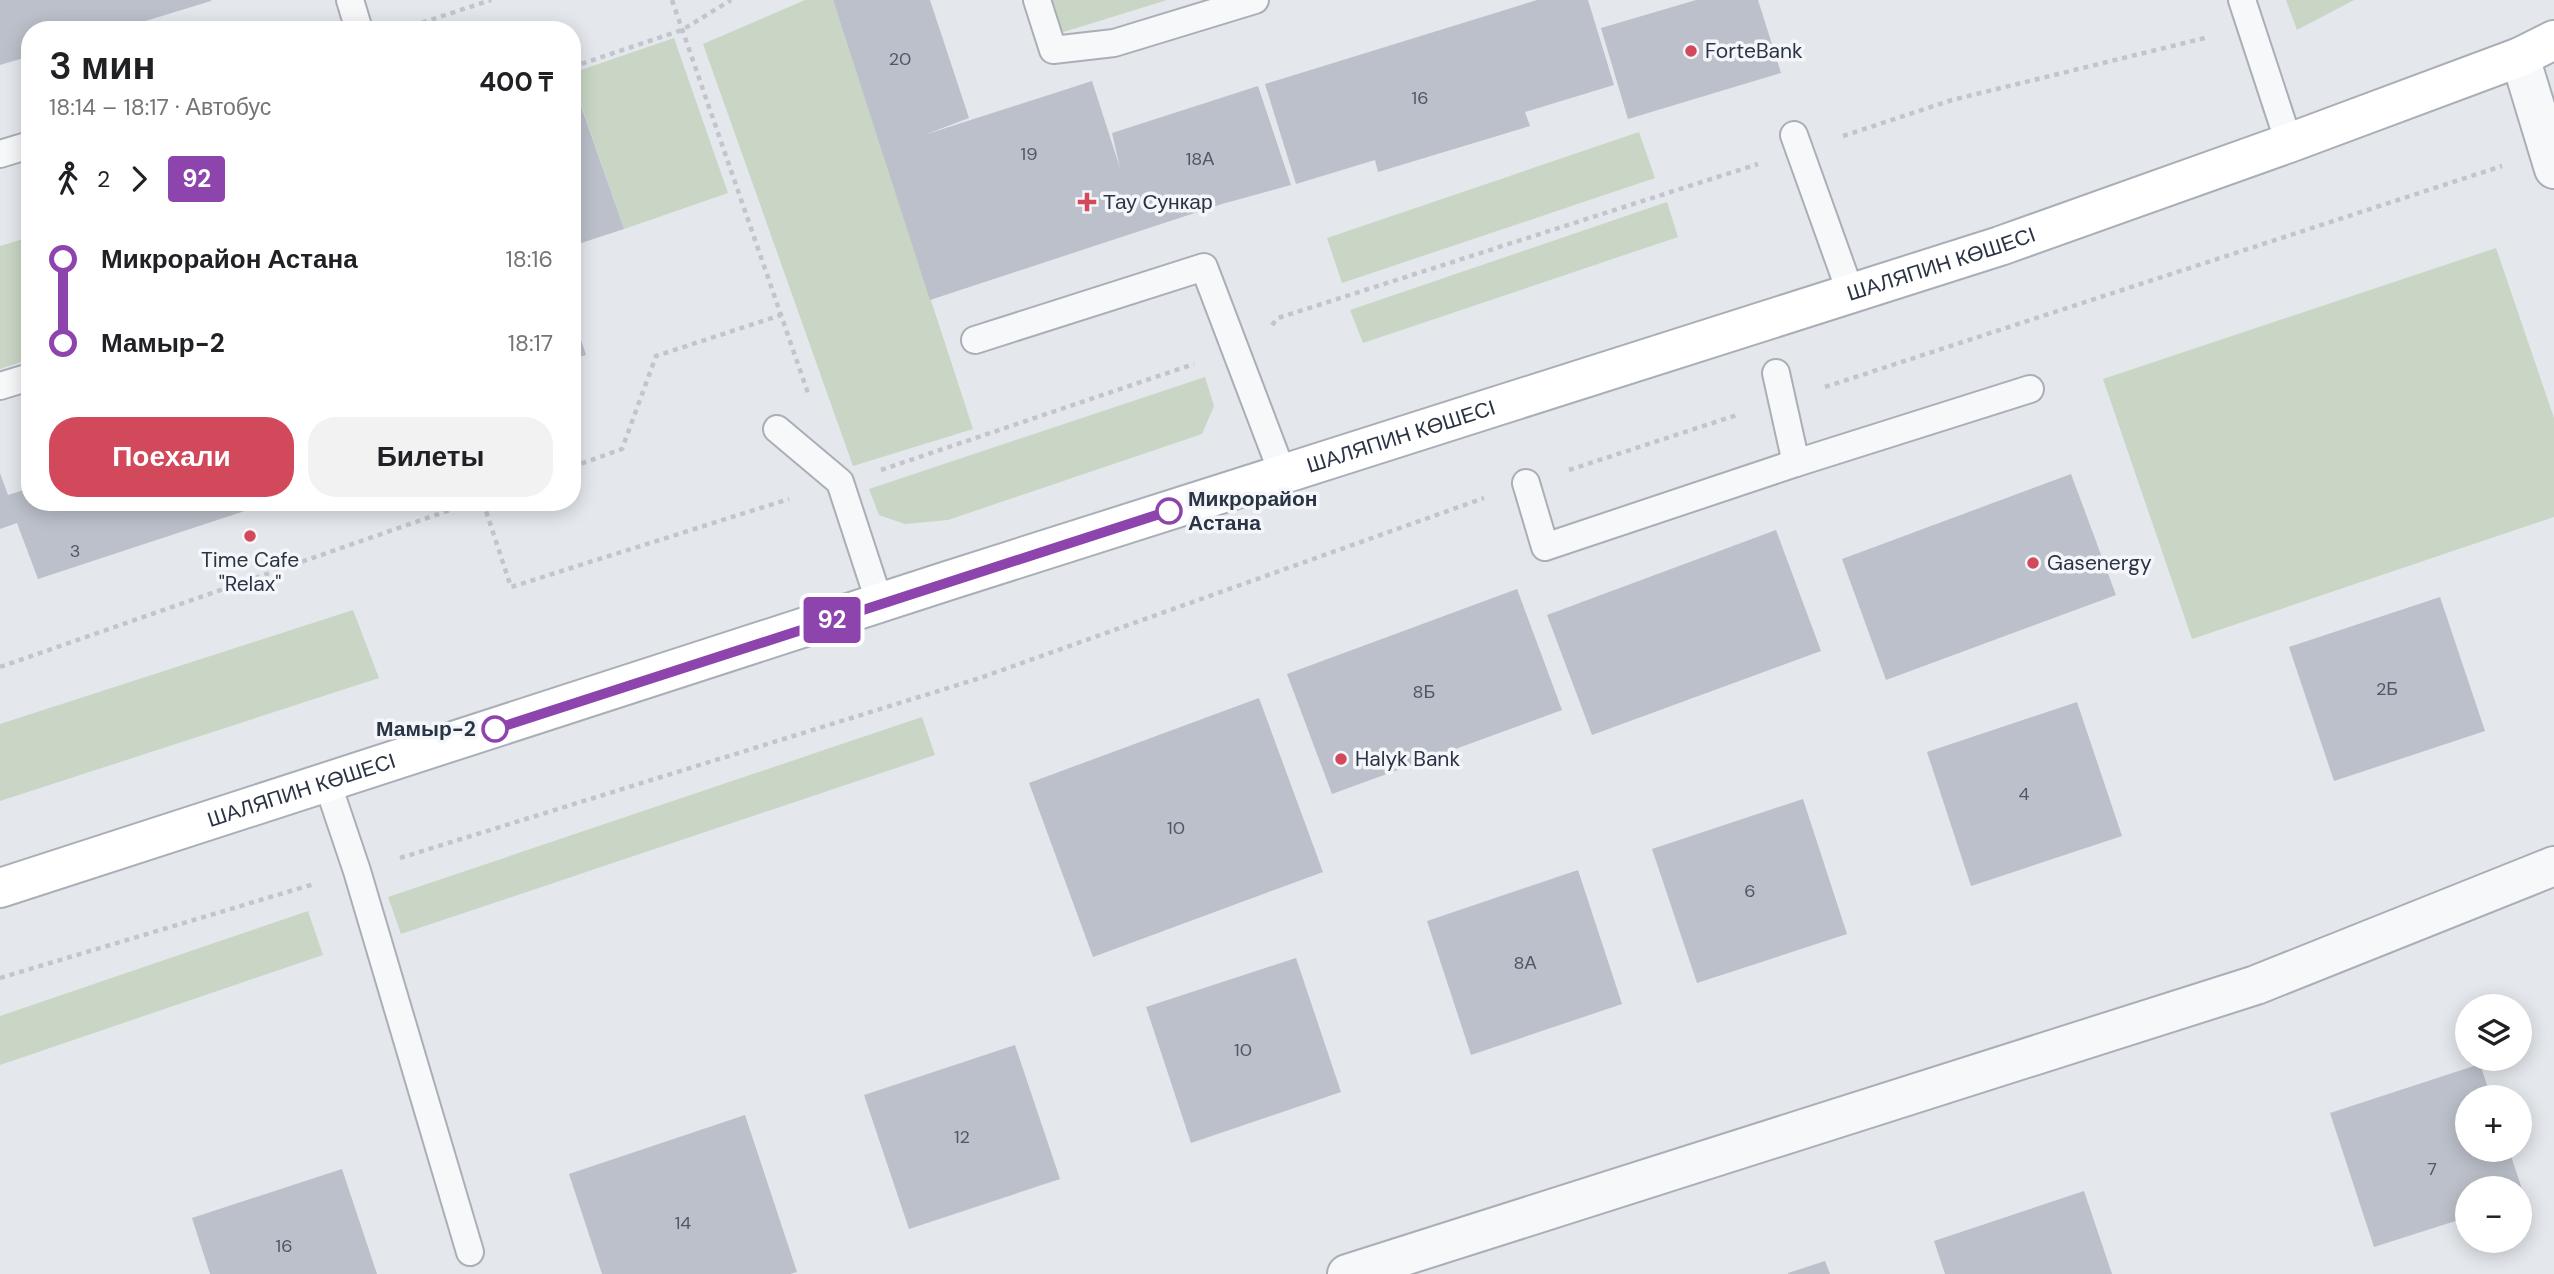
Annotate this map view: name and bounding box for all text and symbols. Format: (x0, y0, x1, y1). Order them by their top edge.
place label: ForteBank (1705, 37, 1803, 65)
text: 3 мин (49, 41, 155, 91)
marker: ForteBank (1683, 43, 1699, 59)
house number: 20 (889, 47, 911, 71)
text: 400 ₸ (479, 65, 553, 99)
house number: 16 (1412, 86, 1428, 110)
text: 18:14 – 18:17 · Автобус (49, 92, 271, 122)
house number: 19 (1021, 142, 1037, 166)
house number: 18А (1186, 147, 1214, 171)
icon: walk (49, 160, 87, 198)
icon: forward (120, 160, 158, 198)
text: 92 (182, 163, 211, 194)
text: 2 (97, 164, 110, 194)
place label: Тау Сункар (1103, 188, 1213, 216)
marker: Тау Сункар (1077, 192, 1097, 212)
street label: ШАЛЯПИН КӨШЕСІ (1844, 220, 2039, 308)
text: Микрорайон Астана (101, 242, 358, 276)
text: 18:16 (506, 244, 553, 274)
text: Мамыр-2 (101, 326, 225, 360)
text: 18:17 (508, 328, 553, 358)
street label: ШАЛЯПИН КӨШЕСІ (1303, 393, 1499, 480)
button: Поехали (49, 417, 294, 497)
button: Билеты (308, 417, 553, 497)
place label: Микрорайон Астана (1188, 485, 1318, 537)
marker: Микрорайон Астана (1156, 498, 1182, 524)
marker: Time Cafe "Relax" (242, 528, 258, 544)
house number: 3 (70, 539, 80, 563)
place label: Time Cafe "Relax" (201, 546, 299, 598)
place label: Gasenergy (2047, 549, 2152, 577)
marker: Gasenergy (2025, 555, 2041, 571)
line badge: 92 (800, 597, 864, 643)
text: 92 (818, 604, 846, 635)
house number: 2Б (2376, 677, 2398, 701)
house number: 8Б (1413, 680, 1435, 704)
place label: Мамыр-2 (376, 715, 476, 743)
marker: Мамыр-2 (482, 716, 508, 742)
place label: Halyk Bank (1355, 745, 1460, 773)
street label: ШАЛЯПИН КӨШЕСІ (204, 747, 399, 834)
marker: Halyk Bank (1333, 751, 1349, 767)
house number: 4 (2019, 782, 2030, 806)
house number: 10 (1167, 816, 1185, 840)
house number: 6 (1744, 879, 1756, 903)
house number: 8А (1514, 951, 1536, 975)
map controls (2455, 994, 2532, 1253)
button: layers (2455, 994, 2532, 1071)
house number: 10 (1234, 1038, 1252, 1062)
button: + (2455, 1085, 2532, 1162)
house number: 12 (954, 1125, 970, 1149)
house number: 7 (2427, 1157, 2437, 1181)
button: − (2455, 1176, 2532, 1253)
house number: 14 (675, 1211, 691, 1235)
house number: 16 (276, 1234, 292, 1258)

